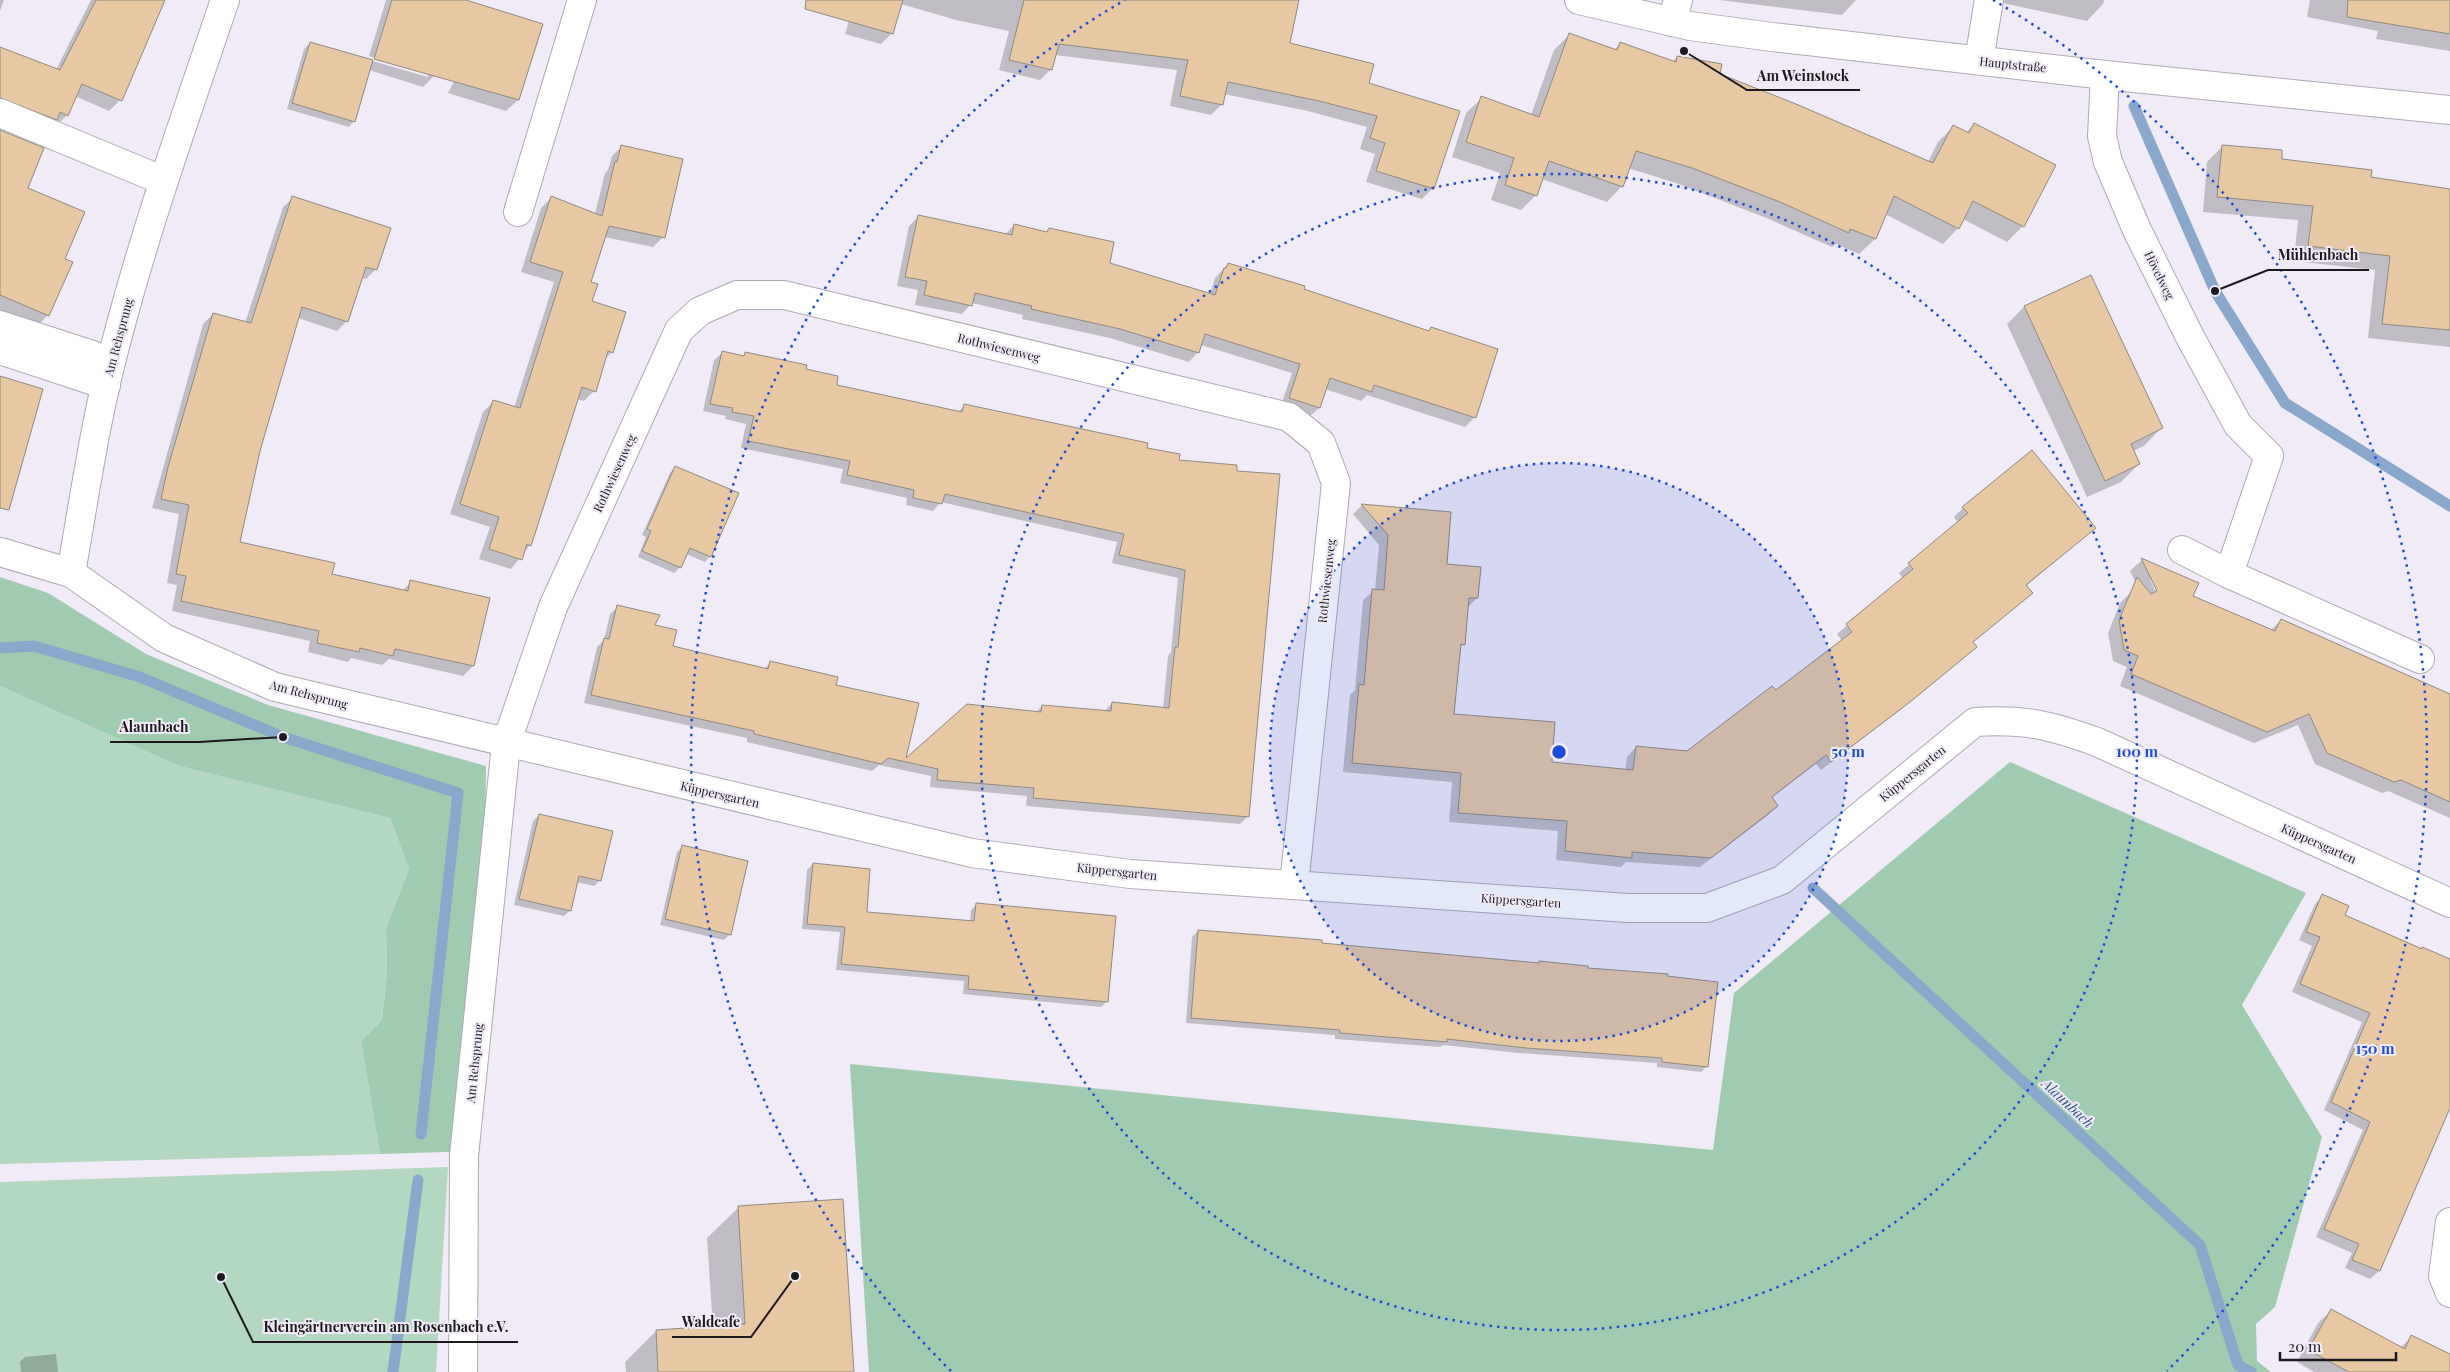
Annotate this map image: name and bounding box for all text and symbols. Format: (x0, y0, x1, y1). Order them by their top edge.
street label: Hauptstraße (1979, 53, 2047, 75)
callout: Am Weinstock (1747, 61, 1860, 90)
text: Am Weinstock (1756, 66, 1850, 85)
callout: Mühlenbach (2268, 241, 2369, 270)
text: Mühlenbach (2278, 245, 2359, 264)
street label: Hövelweg (2141, 248, 2179, 303)
street label: Am Rehsprung (100, 296, 136, 379)
street label: Rothwiesenweg (956, 329, 1043, 365)
street label: Rothwiesenweg (589, 431, 639, 515)
street label: Rothwiesenweg (1314, 538, 1338, 624)
street label: Am Rehsprung (267, 676, 350, 712)
callout: Alaunbach (110, 713, 199, 742)
text: Alaunbach (119, 717, 189, 736)
text: 50 m (1831, 741, 1865, 761)
street label: Küppersgarten (1876, 741, 1948, 805)
text: 100 m (2116, 741, 2159, 761)
centre of rings (1550, 743, 1568, 761)
street label: Küppersgarten (679, 777, 761, 811)
street label: Küppersgarten (2279, 819, 2359, 867)
street label: Küppersgarten (1076, 859, 1158, 883)
street label: Küppersgarten (1480, 889, 1562, 911)
street label: Am Rehsprung (462, 1022, 486, 1105)
text: 150 m (2355, 1038, 2395, 1058)
water label: Alaunbach (2037, 1073, 2098, 1132)
callout: Waldcafe (672, 1308, 751, 1337)
text: Waldcafe (681, 1312, 740, 1331)
callout: Kleingärtnerverein am Rosenbach e.V. (253, 1313, 518, 1342)
text: Kleingärtnerverein am Rosenbach e.V. (264, 1317, 509, 1336)
scale bar (2280, 1330, 2396, 1362)
text: 20 m (2288, 1336, 2322, 1356)

